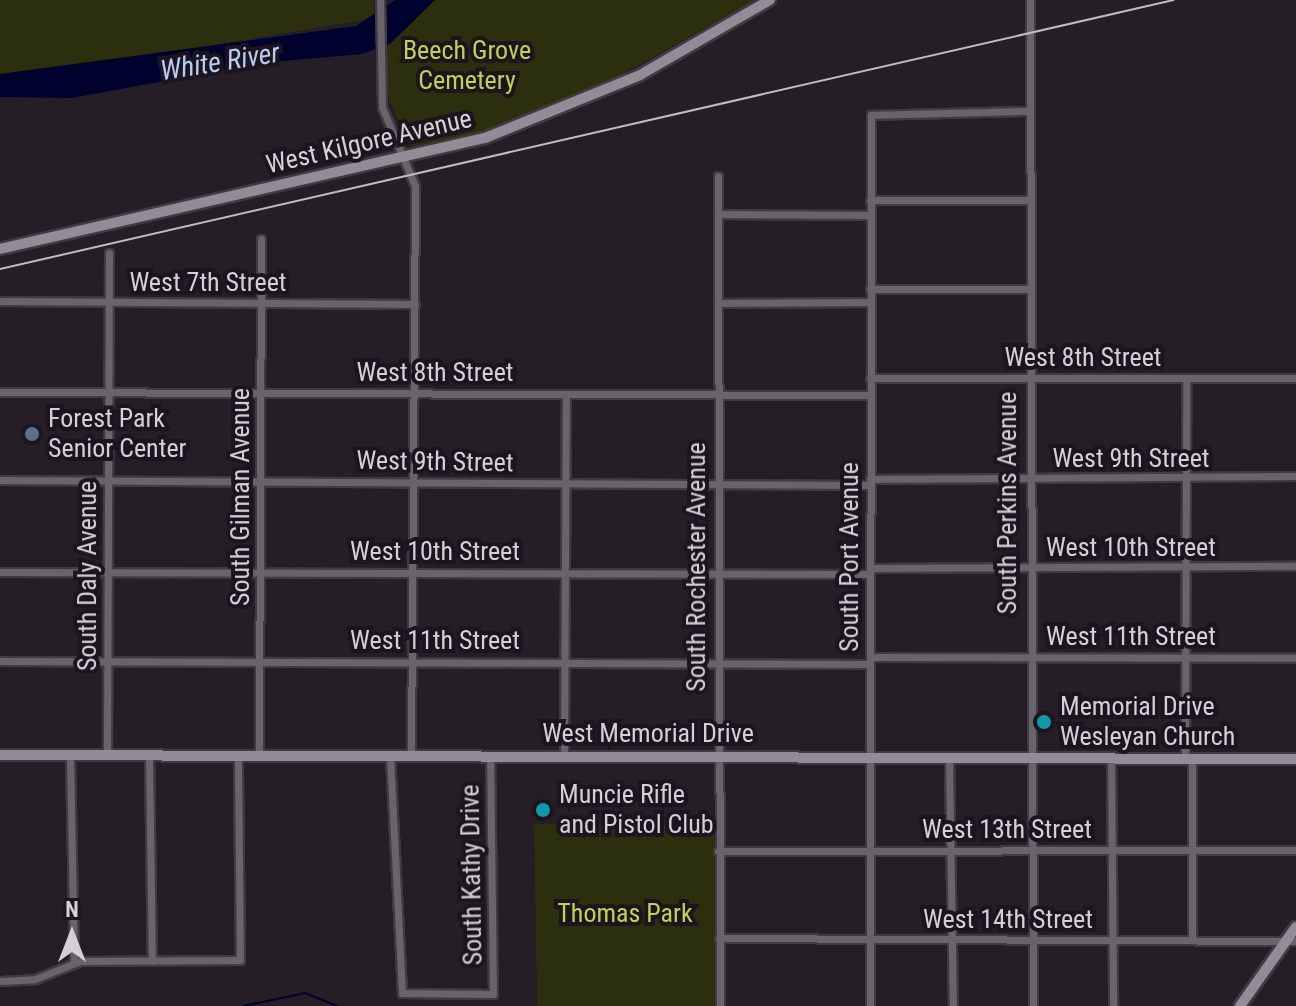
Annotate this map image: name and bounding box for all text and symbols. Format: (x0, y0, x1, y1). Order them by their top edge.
park label: Beech Grove Cemetery (403, 35, 531, 96)
water label: White River (158, 36, 282, 88)
street label: West Kilgore Avenue (263, 103, 475, 181)
street label: West 7th Street (129, 267, 287, 299)
street label: West 8th Street (1004, 342, 1162, 374)
street label: West 8th Street (356, 357, 514, 389)
street label: South Gilman Avenue (225, 388, 257, 606)
street label: South Perkins Avenue (992, 392, 1024, 614)
place label: Forest Park Senior Center (48, 403, 186, 464)
marker: Forest Park Senior Center (23, 425, 41, 443)
street label: South Rochester Avenue (681, 442, 713, 692)
street label: West 9th Street (1052, 443, 1210, 475)
street label: West 9th Street (356, 445, 514, 479)
street label: South Port Avenue (834, 462, 866, 652)
street label: South Daly Avenue (72, 481, 104, 671)
street label: West 10th Street (1046, 532, 1216, 564)
street label: West 10th Street (350, 536, 520, 568)
street label: West 11th Street (1046, 621, 1216, 653)
street label: West 11th Street (350, 625, 520, 657)
place label: Memorial Drive Wesleyan Church (1060, 691, 1235, 752)
marker: Memorial Drive Wesleyan Church (1035, 713, 1053, 731)
street label: West Memorial Drive (542, 718, 754, 750)
place label: Muncie Rifle and Pistol Club (559, 779, 714, 840)
street label: South Kathy Drive (455, 784, 489, 966)
marker: Muncie Rifle and Pistol Club (534, 801, 552, 819)
street label: West 13th Street (922, 814, 1092, 846)
north arrow (32, 894, 112, 974)
text: N (65, 897, 79, 922)
park label: Thomas Park (557, 898, 693, 930)
street label: West 14th Street (923, 904, 1093, 936)

